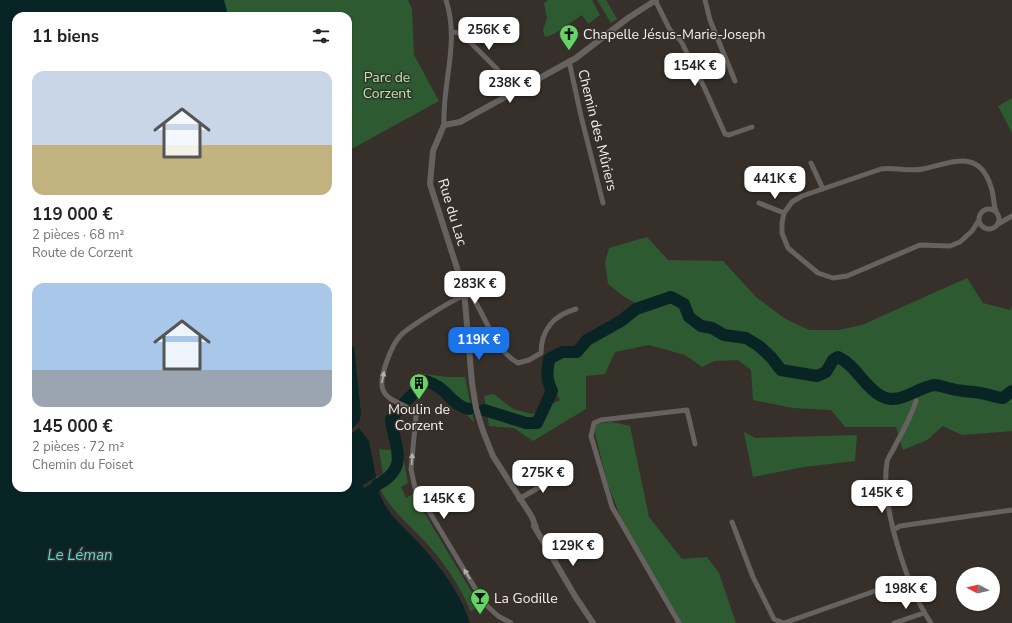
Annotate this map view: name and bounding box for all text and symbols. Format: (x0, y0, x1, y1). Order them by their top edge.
pin: 256K € (456, 17, 522, 51)
text: 256K € (467, 21, 511, 39)
church icon: Chapelle Jésus-Marie-Joseph (558, 23, 580, 51)
text: 11 biens (32, 25, 99, 48)
icon: filters (310, 25, 332, 47)
place label: Chapelle Jésus-Marie-Joseph (583, 25, 765, 44)
pin: 154K € (662, 53, 728, 87)
text: 154K € (673, 57, 717, 75)
street label: Chemin des Mûriers (573, 67, 622, 193)
park label: Parc de Corzent (363, 68, 411, 103)
pin: 238K € (477, 70, 543, 104)
text: 238K € (488, 74, 532, 92)
icon: home (146, 97, 218, 169)
pin: 441K € (742, 166, 808, 200)
text: 441K € (753, 170, 797, 188)
street label: Rue du Lac (433, 176, 472, 249)
text: 119 000 € (32, 203, 113, 226)
text: 2 pièces · 68 m² (32, 226, 124, 244)
text: Route de Corzent (32, 244, 133, 262)
pin: 283K € (442, 271, 508, 305)
text: 283K € (453, 275, 497, 293)
icon: home (146, 309, 218, 381)
pin: 119K € (446, 327, 512, 361)
text: 119K € (457, 331, 501, 349)
one-way arrow (380, 371, 386, 383)
building icon: Moulin de Corzent (408, 372, 430, 400)
place label: Moulin de Corzent (388, 400, 450, 435)
text: 145 000 € (32, 415, 113, 438)
text: 2 pièces · 72 m² (32, 438, 124, 456)
one-way arrow (409, 453, 416, 465)
text: Chemin du Foiset (32, 456, 133, 474)
pin: 275K € (510, 460, 576, 494)
text: 275K € (521, 464, 565, 482)
pin: 145K € (849, 480, 915, 514)
text: 145K € (860, 484, 904, 502)
pin: 145K € (411, 486, 477, 520)
text: 145K € (422, 490, 466, 508)
pin: 129K € (540, 533, 606, 567)
text: 129K € (551, 537, 595, 555)
water label: Le Léman (47, 545, 113, 565)
north arrow (956, 567, 1000, 611)
map controls (956, 567, 1000, 611)
one-way arrow (463, 569, 471, 579)
pin: 198K € (873, 576, 939, 610)
text: 198K € (884, 580, 928, 598)
bar icon: La Godille (469, 587, 491, 615)
place label: La Godille (494, 589, 558, 608)

